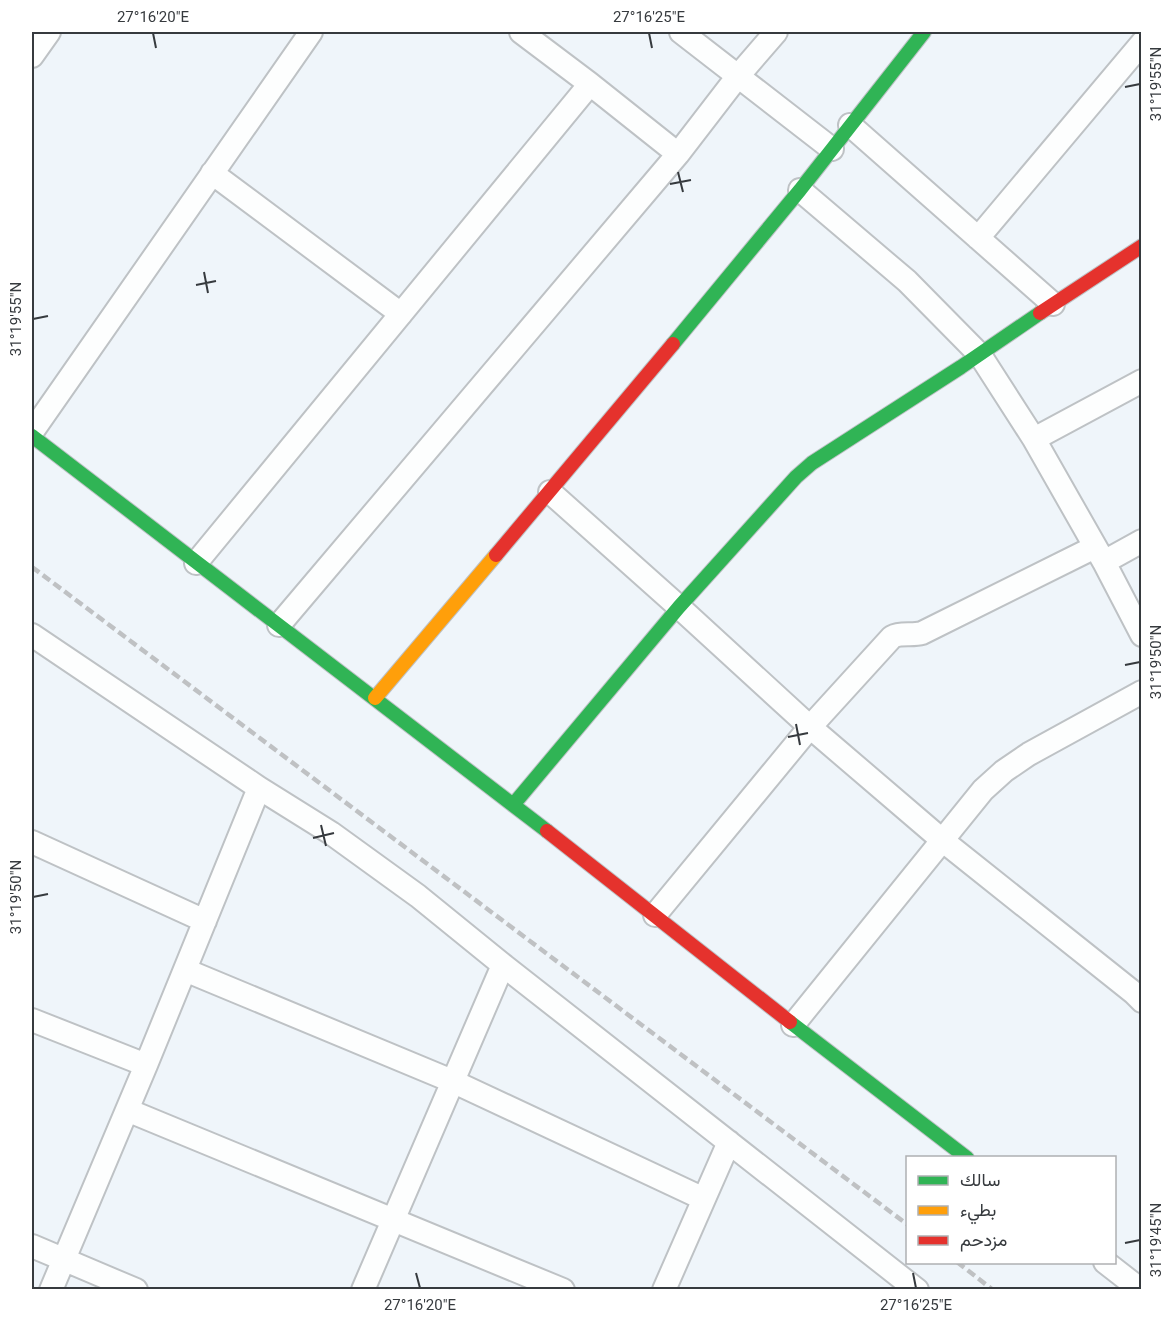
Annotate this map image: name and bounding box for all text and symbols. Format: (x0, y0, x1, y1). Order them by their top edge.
text: 27°16'20"E (117, 8, 190, 26)
text: 27°16'25"E (613, 8, 686, 26)
text: 31°19'55"N (1147, 47, 1165, 121)
text: 31°19'55"N (7, 282, 25, 356)
text: 31°19'50"N (1147, 625, 1165, 699)
text: 31°19'50"N (7, 860, 25, 934)
legend (906, 1156, 1116, 1264)
text: سالك (960, 1169, 1000, 1190)
text: بطيء (960, 1199, 996, 1225)
text: 31°19'45"N (1147, 1203, 1165, 1277)
text: مزدحم (960, 1229, 1007, 1252)
text: 27°16'20"E (384, 1296, 457, 1314)
text: 27°16'25"E (880, 1296, 953, 1314)

